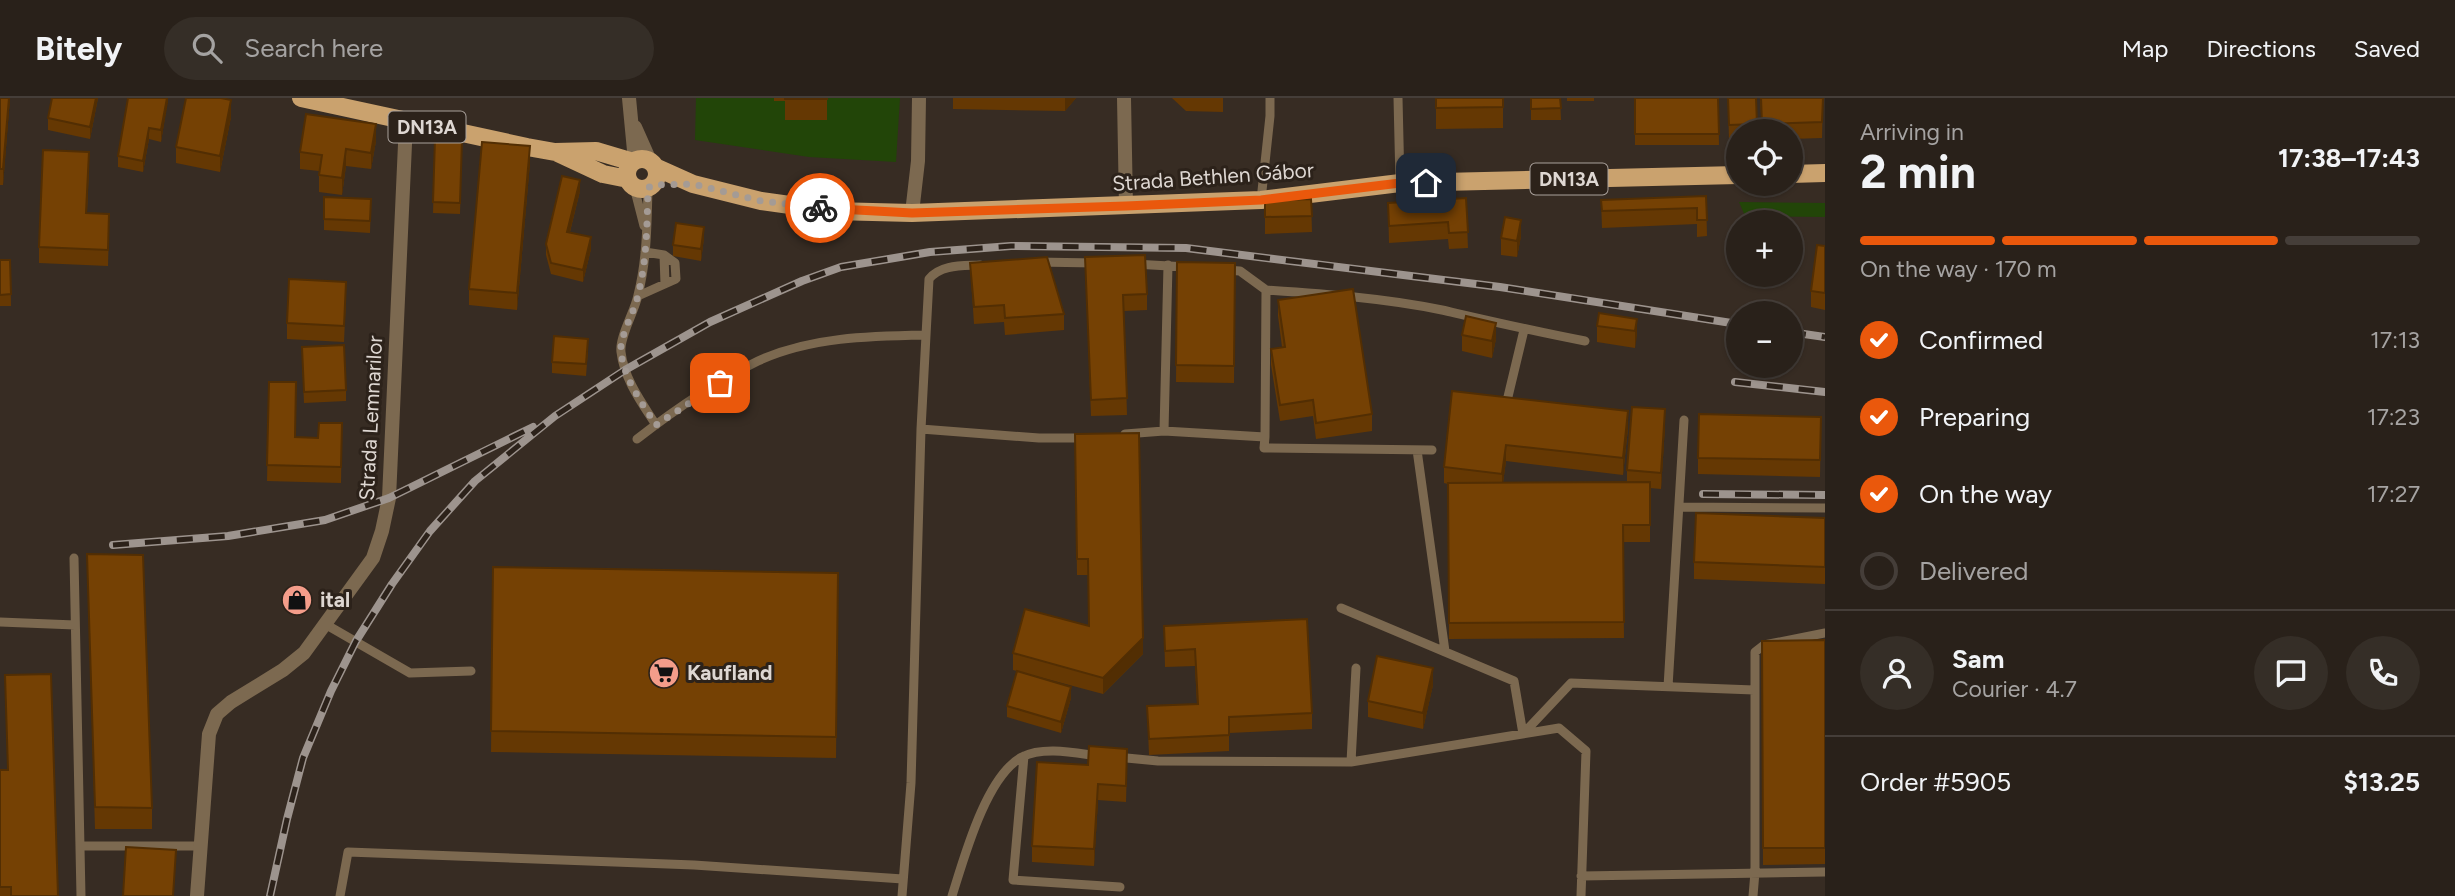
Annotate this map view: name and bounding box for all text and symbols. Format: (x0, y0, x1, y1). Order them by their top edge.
search box (164, 17, 654, 80)
text: Bitely (35, 29, 122, 68)
icon: search (188, 29, 226, 67)
text: Search here (244, 32, 383, 64)
text: Map (2122, 34, 2168, 63)
text: Directions (2206, 34, 2316, 63)
text: Saved (2354, 34, 2420, 63)
road number: DN13A (388, 112, 466, 142)
text: Arriving in (1860, 118, 1964, 146)
map controls (1726, 119, 1803, 378)
button: locate (1726, 119, 1803, 196)
text: 17:38–17:43 (2278, 142, 2420, 174)
text: 2 min (1860, 144, 1976, 200)
pin (1396, 153, 1456, 213)
street label: Strada Bethlen Gábor (1111, 157, 1315, 196)
icon: home (1407, 164, 1445, 202)
road number: DN13A (1530, 164, 1608, 194)
courier (785, 173, 855, 243)
icon: bike (801, 189, 839, 227)
button: + (1726, 210, 1803, 287)
text: On the way · 170 m (1860, 255, 2057, 283)
button: − (1726, 301, 1803, 378)
icon: check (1860, 321, 1898, 359)
text: Confirmed (1919, 324, 2043, 356)
text: 17:13 (2370, 326, 2420, 354)
street label: Strada Lemnarilor (354, 335, 387, 501)
pin (690, 353, 750, 413)
icon: bag (701, 364, 739, 402)
icon: check (1860, 398, 1898, 436)
text: Preparing (1919, 401, 2030, 433)
text: 17:23 (2367, 403, 2420, 431)
icon: check (1860, 475, 1898, 513)
text: On the way (1919, 478, 2052, 510)
text: 17:27 (2367, 480, 2420, 508)
text: Delivered (1919, 555, 2028, 587)
shop icon: ital (280, 583, 314, 617)
place label: ital (320, 587, 350, 612)
button: person (1860, 636, 1934, 710)
button: chat (2254, 636, 2328, 710)
button: phone (2346, 636, 2420, 710)
text: Sam (1952, 643, 2004, 675)
supermarket icon: Kaufland (647, 656, 681, 690)
place label: Kaufland (687, 660, 773, 685)
text: Courier · 4.7 (1952, 675, 2077, 703)
text: Order #5905 (1860, 766, 2011, 798)
text: $13.25 (2344, 766, 2420, 798)

